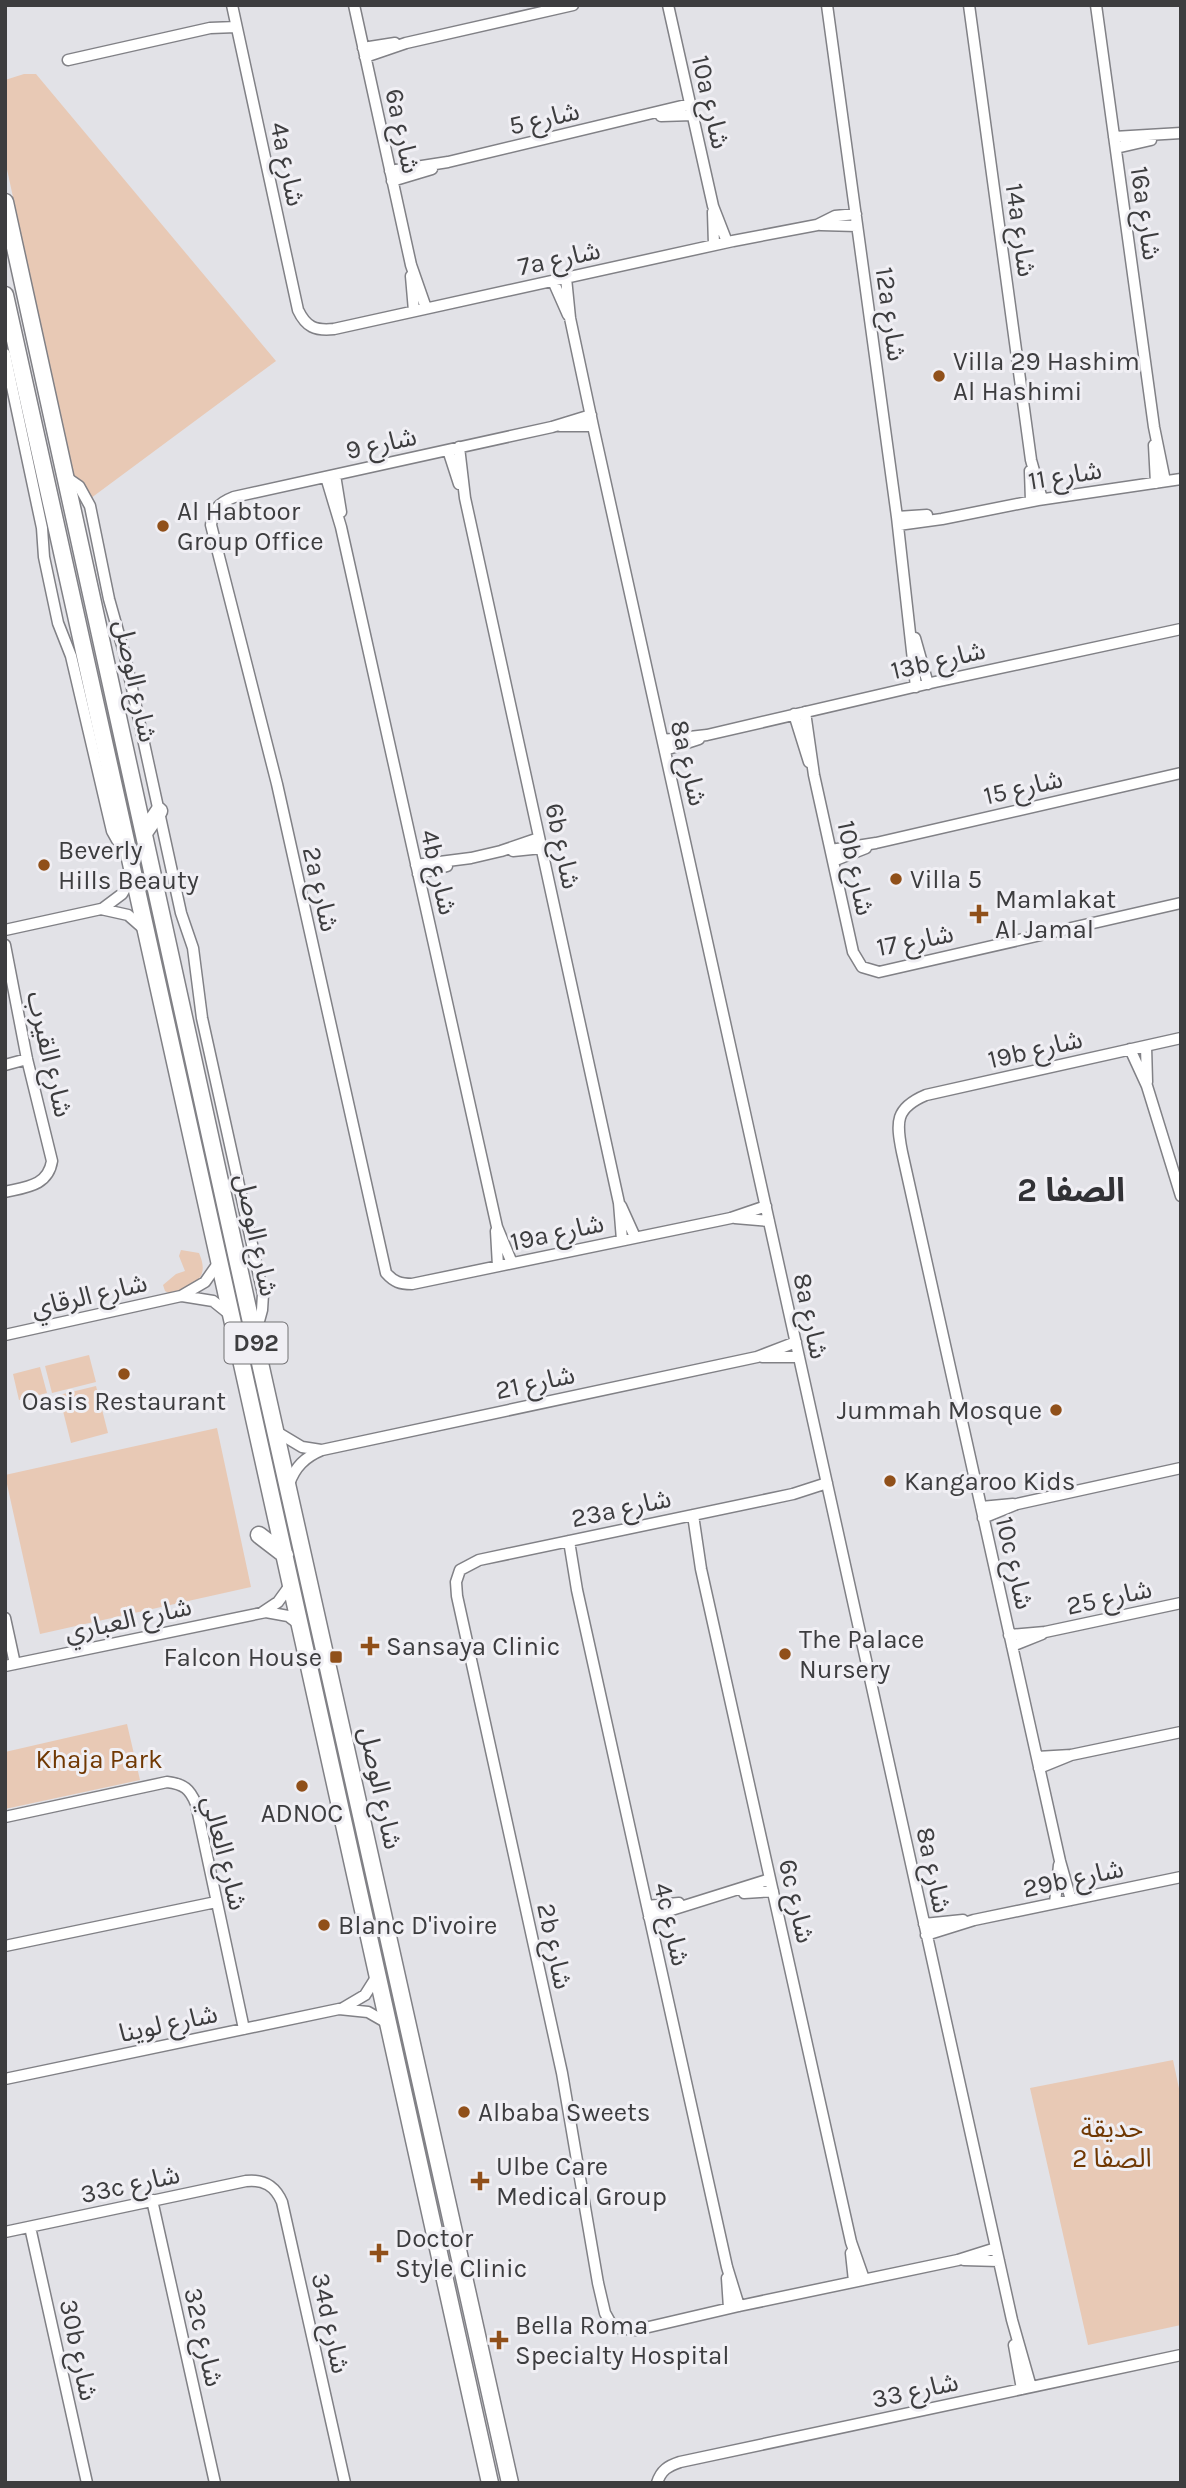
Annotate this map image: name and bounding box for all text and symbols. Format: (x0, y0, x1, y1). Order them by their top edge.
street label: 10a شارع (682, 52, 736, 153)
street label: 6a شارع (375, 86, 427, 177)
street label: شارع 5 (506, 95, 583, 145)
street label: 4a شارع (261, 119, 312, 210)
street label: 16a شارع (1121, 164, 1167, 263)
street label: 14a شارع (996, 181, 1042, 279)
street label: 7a شارع (515, 235, 604, 285)
street label: 12a شارع (866, 265, 912, 364)
place label: Villa 29 Hashim Al Hashimi (953, 346, 1140, 407)
marker: Villa 29 Hashim Al Hashimi (931, 368, 947, 384)
street label: شارع 9 (343, 421, 420, 469)
street label: شارع 11 (1026, 454, 1105, 500)
place label: Al Habtoor Group Office (177, 496, 324, 557)
marker: Al Habtoor Group Office (155, 518, 171, 534)
street label: شارع الوصل (104, 617, 164, 746)
street label: 13b شارع (888, 635, 989, 689)
street label: 8a شارع (661, 717, 713, 810)
street label: شارع 15 (981, 763, 1066, 815)
street label: 6b شارع (535, 800, 587, 893)
street label: 10b شارع (827, 818, 881, 919)
street label: 4b شارع (411, 826, 463, 919)
place label: Beverly Hills Beauty (58, 835, 199, 896)
street label: 2a شارع (293, 844, 345, 935)
marker: Beverly Hills Beauty (36, 857, 52, 873)
place label: Villa 5 (910, 864, 982, 895)
marker: Villa 5 (888, 871, 904, 887)
place label: Mamlakat Al Jamal (995, 884, 1116, 945)
marker: Mamlakat Al Jamal (969, 904, 989, 924)
street label: شارع 17 (874, 918, 957, 966)
street label: شارع القيرب (17, 988, 79, 1121)
street label: 19b شارع (985, 1024, 1086, 1078)
street label: شارع الوصل (225, 1171, 285, 1300)
district label: الصفا 2 (1017, 1171, 1125, 1209)
street label: 19a شارع (507, 1207, 607, 1260)
street label: شارع الرقاي (28, 1267, 151, 1328)
street label: 8a شارع (783, 1270, 835, 1363)
road number: D92 (224, 1322, 288, 1364)
street label: شارع 21 (492, 1359, 578, 1409)
marker: Oasis Restaurant (116, 1366, 132, 1382)
place label: Oasis Restaurant (22, 1386, 226, 1417)
place label: Jummah Mosque (837, 1395, 1042, 1426)
marker: Jummah Mosque (1048, 1402, 1064, 1418)
place label: Kangaroo Kids (904, 1466, 1075, 1497)
marker: Kangaroo Kids (882, 1473, 898, 1489)
street label: 23a شارع (568, 1483, 675, 1537)
street label: 10c شارع (986, 1514, 1040, 1613)
street label: شارع 25 (1064, 1573, 1155, 1625)
street label: شارع العباري (62, 1591, 195, 1652)
place label: The Palace Nursery (799, 1624, 924, 1685)
place label: Sansaya Clinic (386, 1631, 560, 1662)
marker: Sansaya Clinic (360, 1636, 380, 1656)
place label: Falcon House (164, 1642, 322, 1673)
marker: The Palace Nursery (777, 1646, 793, 1662)
marker: Falcon House (328, 1649, 344, 1665)
street label: شارع الوصل (349, 1724, 409, 1853)
park label: Khaja Park (35, 1744, 163, 1775)
marker: ADNOC (294, 1778, 310, 1794)
street label: شارع العالي (191, 1793, 254, 1915)
place label: ADNOC (261, 1798, 343, 1829)
street label: 8a شارع (906, 1824, 958, 1917)
street label: 29b شارع (1020, 1853, 1127, 1907)
street label: 6c شارع (769, 1856, 821, 1947)
street label: 4c شارع (644, 1879, 696, 1970)
street label: 2b شارع (527, 1900, 579, 1993)
place label: Blanc D'ivoire (338, 1910, 497, 1941)
marker: Blanc D'ivoire (316, 1917, 332, 1933)
street label: شارع لوينا (116, 1998, 221, 2052)
place label: Albaba Sweets (478, 2097, 651, 2128)
marker: Albaba Sweets (456, 2104, 472, 2120)
park label: حديقة الصفا 2 (1072, 2113, 1152, 2174)
place label: Ulbe Care Medical Group (496, 2151, 667, 2212)
street label: 33c شارع (77, 2159, 183, 2213)
marker: Ulbe Care Medical Group (470, 2171, 490, 2191)
place label: Doctor Style Clinic (395, 2223, 527, 2284)
marker: Doctor Style Clinic (369, 2243, 389, 2263)
street label: 34d شارع (302, 2270, 356, 2377)
street label: 32c شارع (174, 2285, 230, 2390)
street label: 30b شارع (50, 2296, 104, 2404)
place label: Bella Roma Specialty Hospital (515, 2310, 730, 2371)
marker: Bella Roma Specialty Hospital (489, 2330, 509, 2350)
street label: شارع 33 (869, 2366, 962, 2418)

